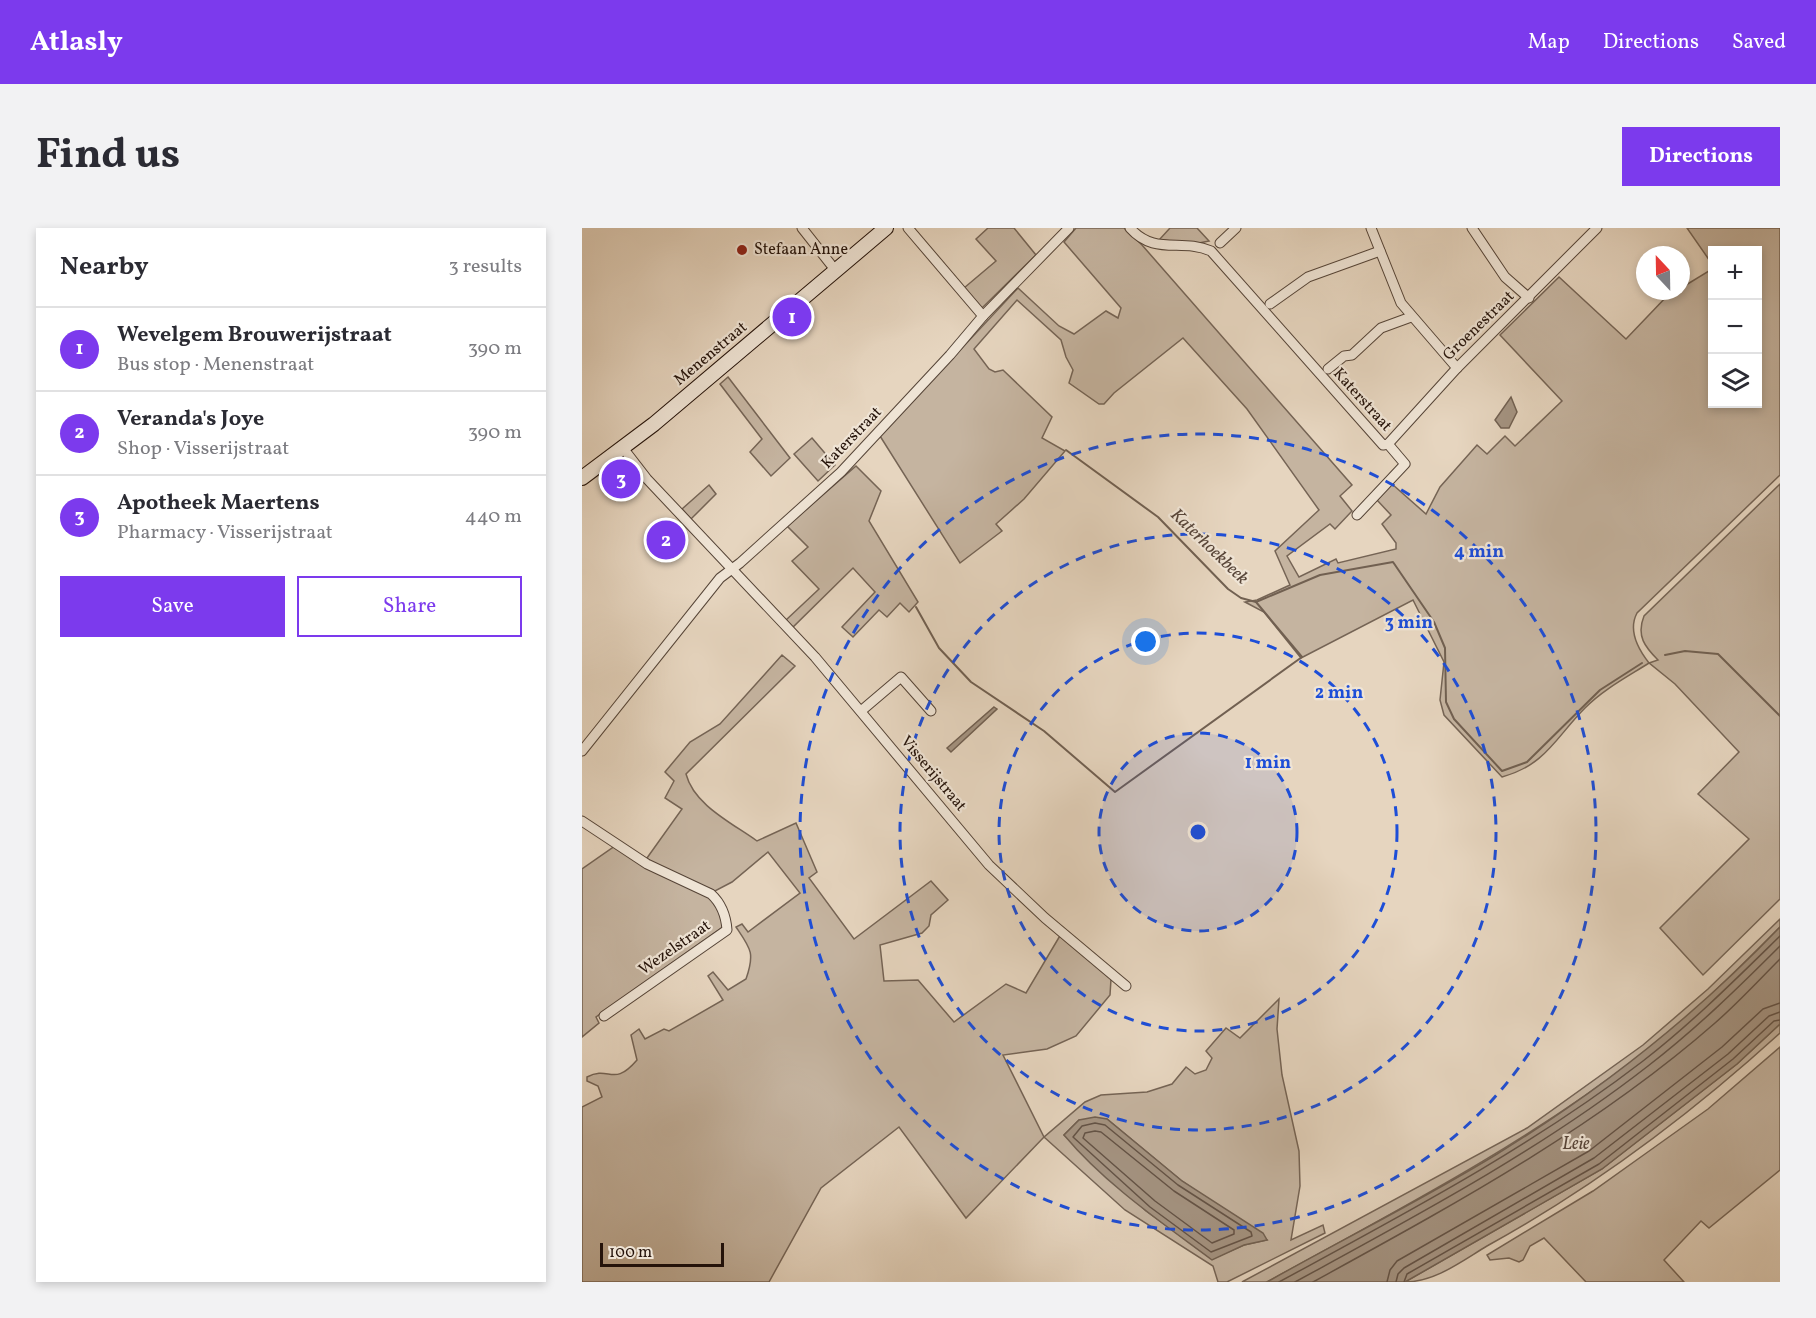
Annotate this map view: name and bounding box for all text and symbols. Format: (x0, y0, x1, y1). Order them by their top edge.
text: Atlasly (30, 23, 123, 62)
text: Map (1528, 28, 1570, 57)
text: Directions (1603, 28, 1699, 57)
text: Saved (1732, 28, 1786, 57)
text: Find us (36, 127, 180, 186)
button: Directions (1622, 127, 1780, 186)
place label: Stefaan Anne (754, 239, 848, 261)
marker: Stefaan Anne (735, 243, 749, 257)
north arrow (1636, 246, 1690, 300)
map controls (1708, 246, 1762, 408)
button: + (1708, 246, 1762, 300)
text: Nearby (60, 249, 149, 285)
text: 3 results (448, 253, 522, 281)
street label: Groenestraat (1438, 286, 1520, 366)
pin: 1 (772, 294, 812, 340)
button: − (1708, 300, 1762, 354)
street label: Menenstraat (670, 317, 753, 391)
text: Wevelgem Brouwerijstraat (117, 320, 392, 351)
text: 1 (75, 335, 84, 363)
text: 390 m (468, 335, 522, 363)
text: Bus stop · Menenstraat (117, 351, 314, 379)
button: layers (1708, 354, 1762, 408)
street label: Katerstraat (1327, 363, 1397, 437)
street label: Katerstraat (817, 402, 888, 474)
text: Veranda's Joye (117, 404, 264, 435)
text: 2 (74, 419, 85, 447)
text: 390 m (468, 419, 522, 447)
text: Shop · Visserijstraat (117, 435, 289, 463)
pin: 3 (602, 456, 640, 502)
text: Apotheek Maertens (117, 488, 320, 519)
text: 3 (74, 503, 85, 531)
text: 440 m (465, 503, 522, 531)
water label: Katerhoekbeek (1164, 503, 1254, 591)
pin: 2 (646, 518, 686, 562)
text: Pharmacy · Visserijstraat (117, 519, 333, 547)
text: 4 min (1454, 540, 1504, 565)
button: Save (60, 576, 285, 637)
button: Share (297, 576, 522, 637)
text: 3 min (1385, 611, 1433, 636)
your location (1131, 627, 1160, 656)
text: 2 min (1315, 681, 1363, 706)
street label: Visserijstraat (895, 731, 971, 817)
text: 1 min (1245, 751, 1291, 776)
centre of rings (1188, 822, 1208, 842)
street label: Wezelstraat (635, 915, 716, 981)
water label: Leie (1562, 1132, 1590, 1157)
scale bar (600, 1240, 724, 1268)
text: 100 m (609, 1242, 652, 1264)

